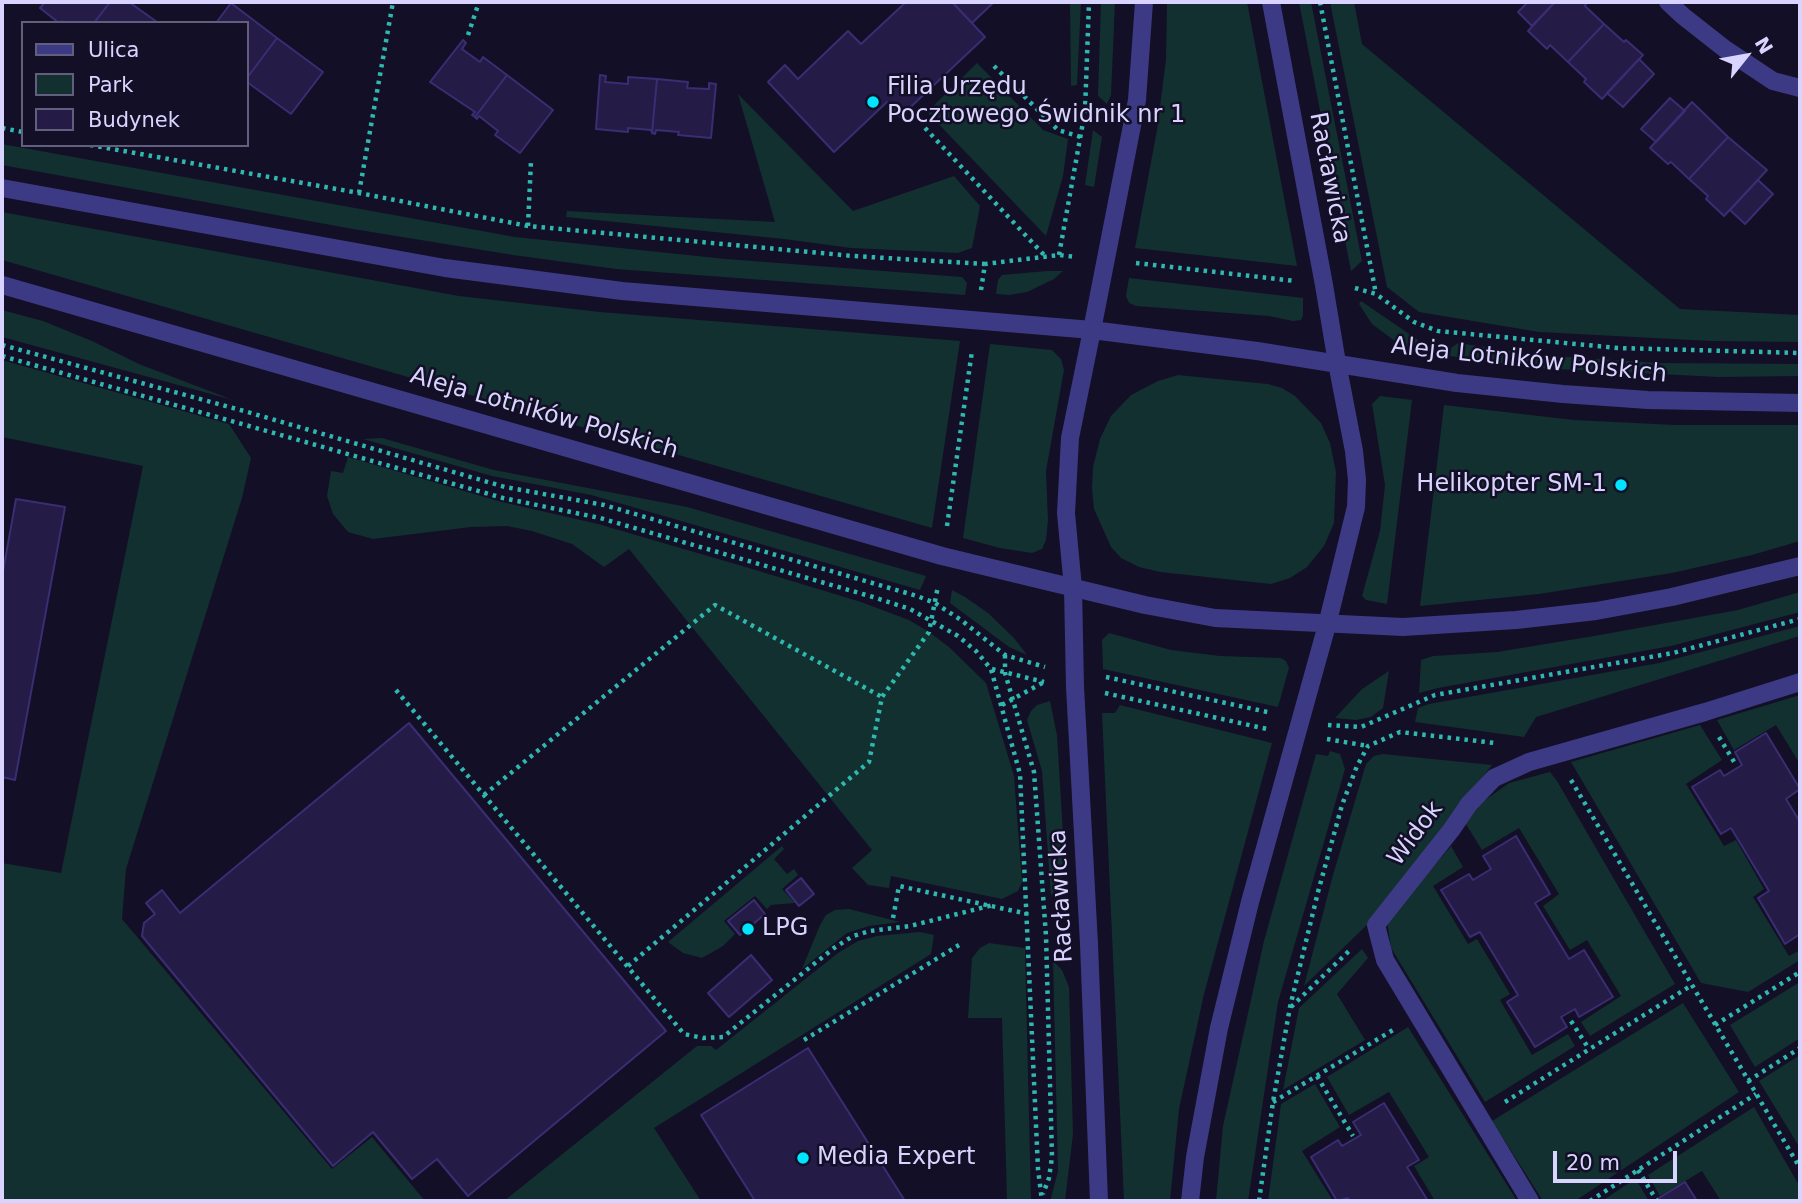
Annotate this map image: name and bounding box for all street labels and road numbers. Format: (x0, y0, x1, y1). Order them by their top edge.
street label: Racławicka (1302, 110, 1356, 246)
street label: Aleja Lotników Polskich (1390, 332, 1668, 390)
street label: Aleja Lotników Polskich (407, 362, 681, 466)
street label: Widok (1382, 796, 1450, 872)
street label: Racławicka (1044, 829, 1080, 963)

